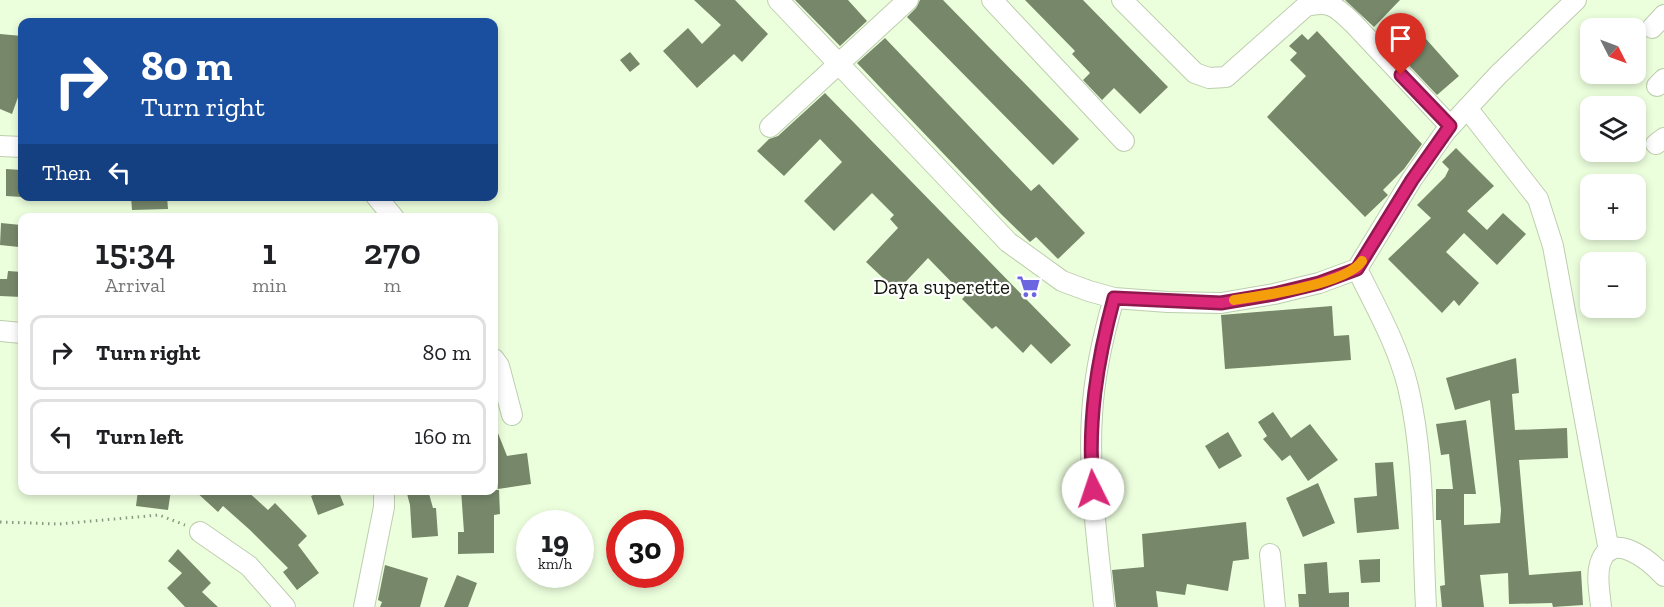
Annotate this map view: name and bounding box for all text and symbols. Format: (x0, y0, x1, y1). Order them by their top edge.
pin (1375, 13, 1426, 75)
north arrow (1580, 18, 1646, 84)
map controls (1580, 18, 1646, 318)
icon: arrive (1384, 22, 1417, 55)
text: 80 m (141, 40, 232, 91)
icon: right (42, 42, 120, 120)
text: Turn right (141, 91, 265, 123)
button: layers (1580, 96, 1646, 162)
icon: left (103, 156, 136, 189)
text: Then (42, 159, 91, 186)
button: + (1580, 174, 1646, 240)
text: 15:34 (95, 230, 175, 273)
text: 1 (262, 230, 277, 273)
text: 270 (364, 230, 421, 273)
button: − (1580, 252, 1646, 318)
text: Arrival (105, 273, 165, 297)
text: min (252, 273, 287, 297)
text: m (384, 273, 401, 297)
supermarket icon: Daya superette (1015, 273, 1041, 299)
place label: Daya superette (873, 274, 1010, 299)
icon: right (45, 336, 78, 369)
text: Turn right (96, 339, 200, 366)
text: 80 m (423, 339, 471, 366)
icon: left (45, 420, 78, 453)
text: Turn left (96, 423, 183, 450)
text: 160 m (414, 423, 471, 450)
position arrow (1061, 457, 1125, 521)
speed limit sign: 30 (606, 510, 684, 588)
text: 19 (541, 524, 569, 560)
text: km/h (538, 555, 572, 573)

